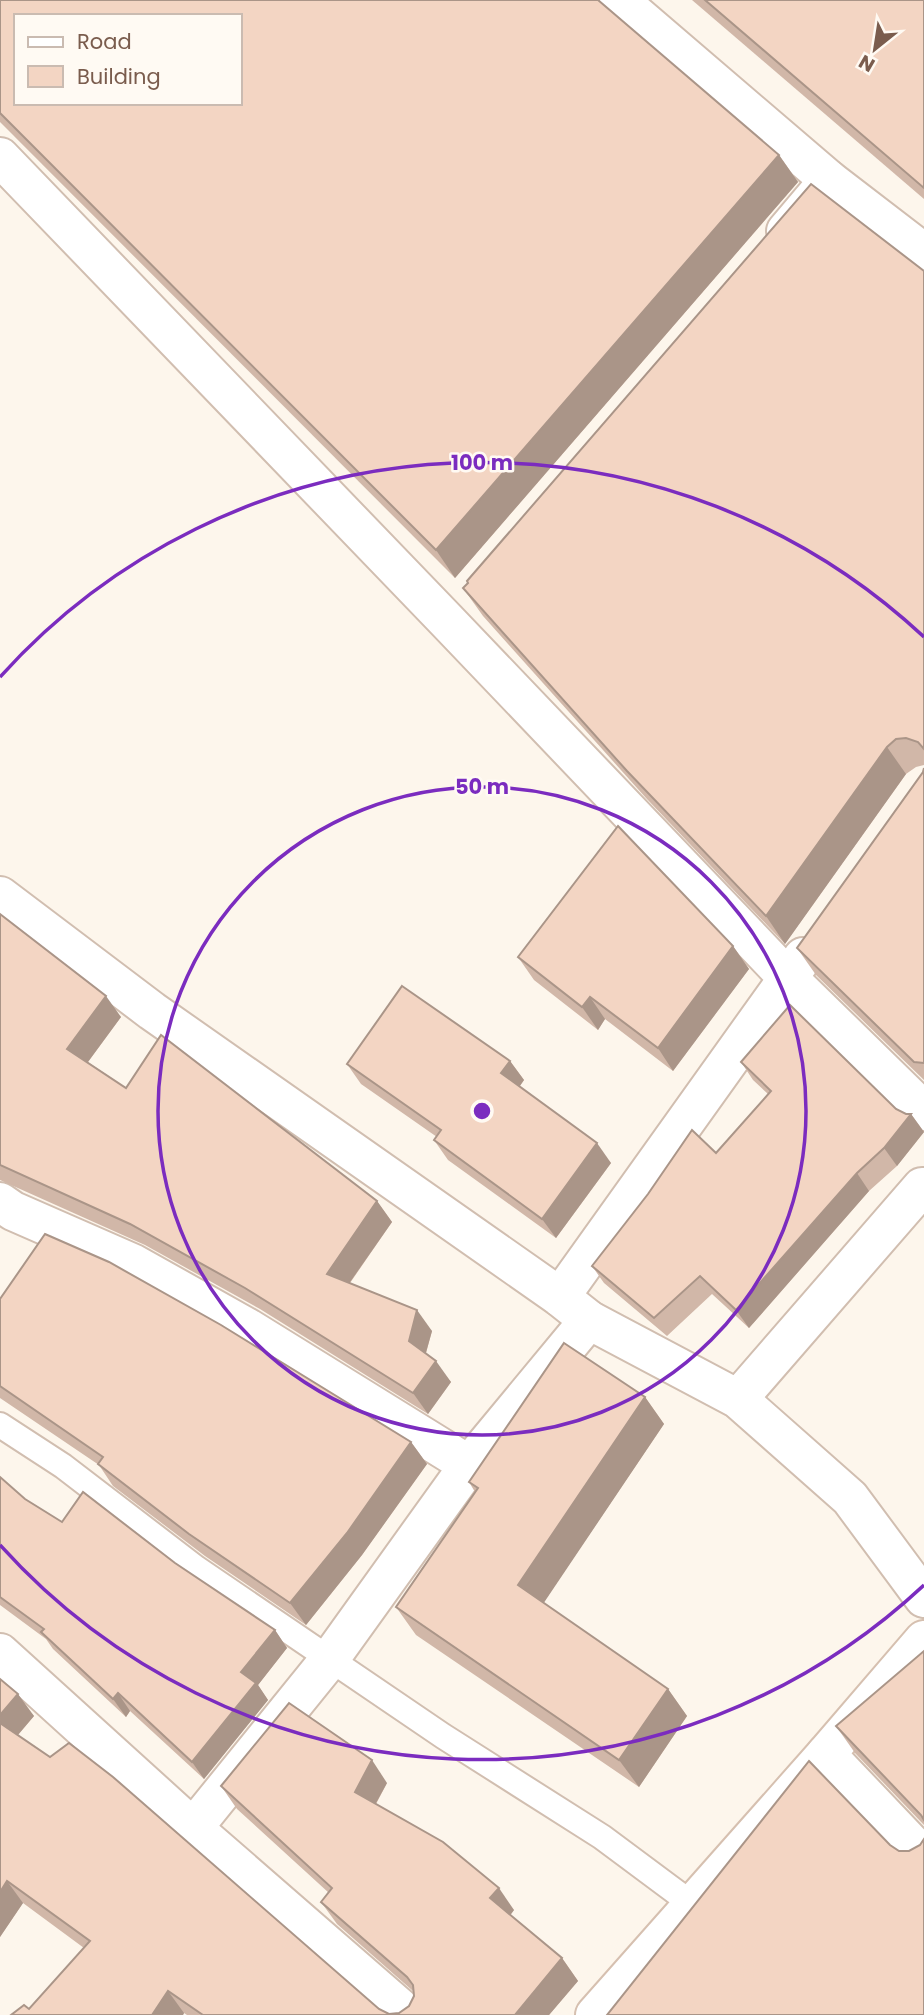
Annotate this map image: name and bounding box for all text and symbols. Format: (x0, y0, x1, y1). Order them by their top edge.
legend (14, 14, 242, 105)
north arrow (840, 14, 910, 84)
text: Road (77, 27, 132, 56)
text: N (854, 48, 880, 79)
text: Building (77, 62, 161, 91)
text: 100 m (451, 448, 513, 477)
text: 50 m (455, 772, 509, 801)
centre of rings (470, 1099, 494, 1123)

